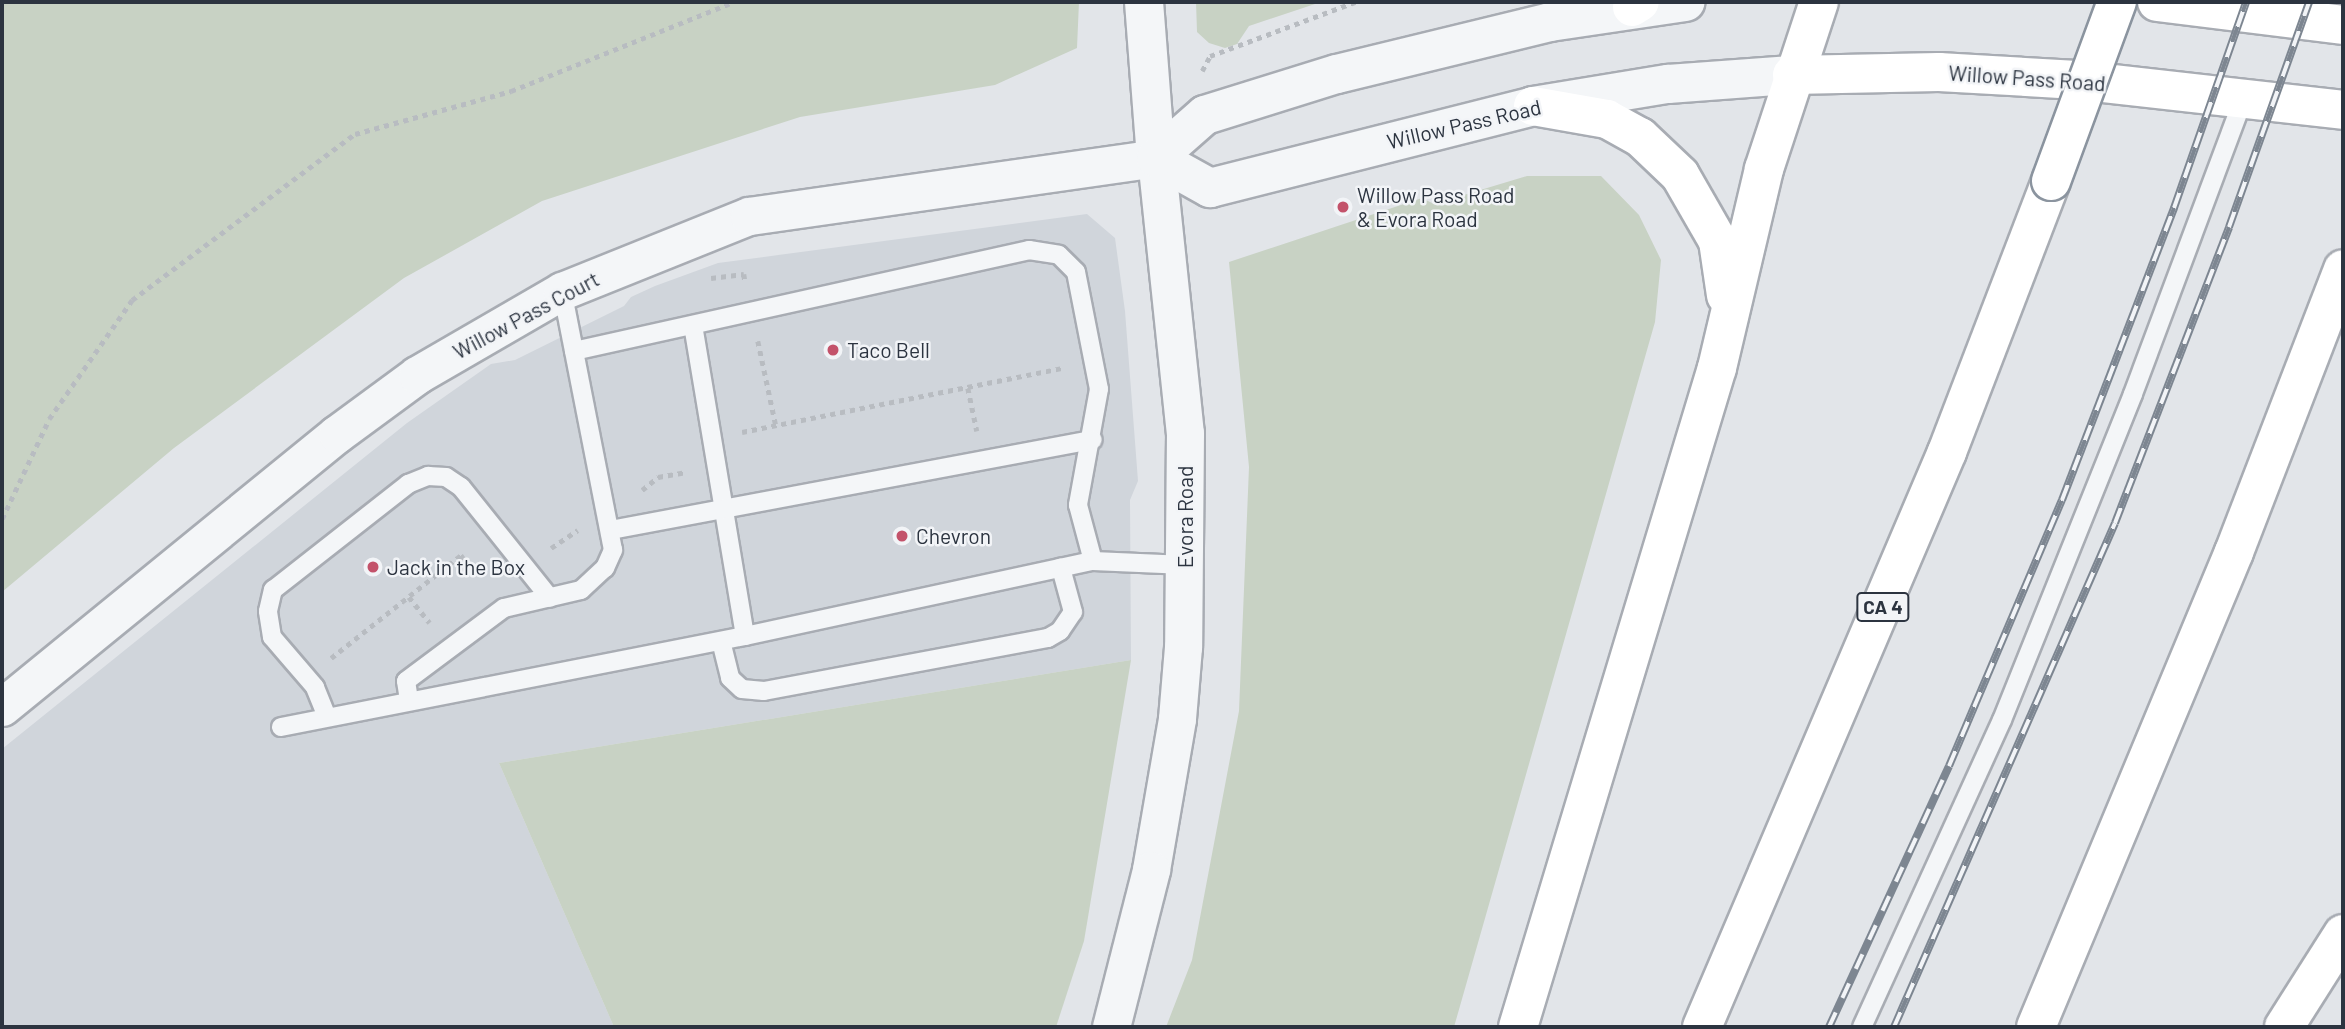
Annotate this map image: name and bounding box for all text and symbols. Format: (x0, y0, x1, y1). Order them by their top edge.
street label: Willow Pass Road (1948, 60, 2106, 96)
street label: Willow Pass Road (1384, 94, 1544, 154)
place label: Willow Pass Road & Evora Road (1357, 182, 1514, 232)
marker: Willow Pass Road & Evora Road (1335, 199, 1351, 215)
street label: Willow Pass Court (449, 266, 603, 364)
place label: Taco Bell (847, 337, 930, 363)
marker: Taco Bell (825, 342, 841, 358)
street label: Evora Road (1172, 466, 1198, 568)
place label: Chevron (916, 523, 991, 549)
marker: Chevron (894, 528, 910, 544)
place label: Jack in the Box (387, 554, 525, 580)
marker: Jack in the Box (365, 559, 381, 575)
road number: CA 4 (1855, 592, 1911, 622)

